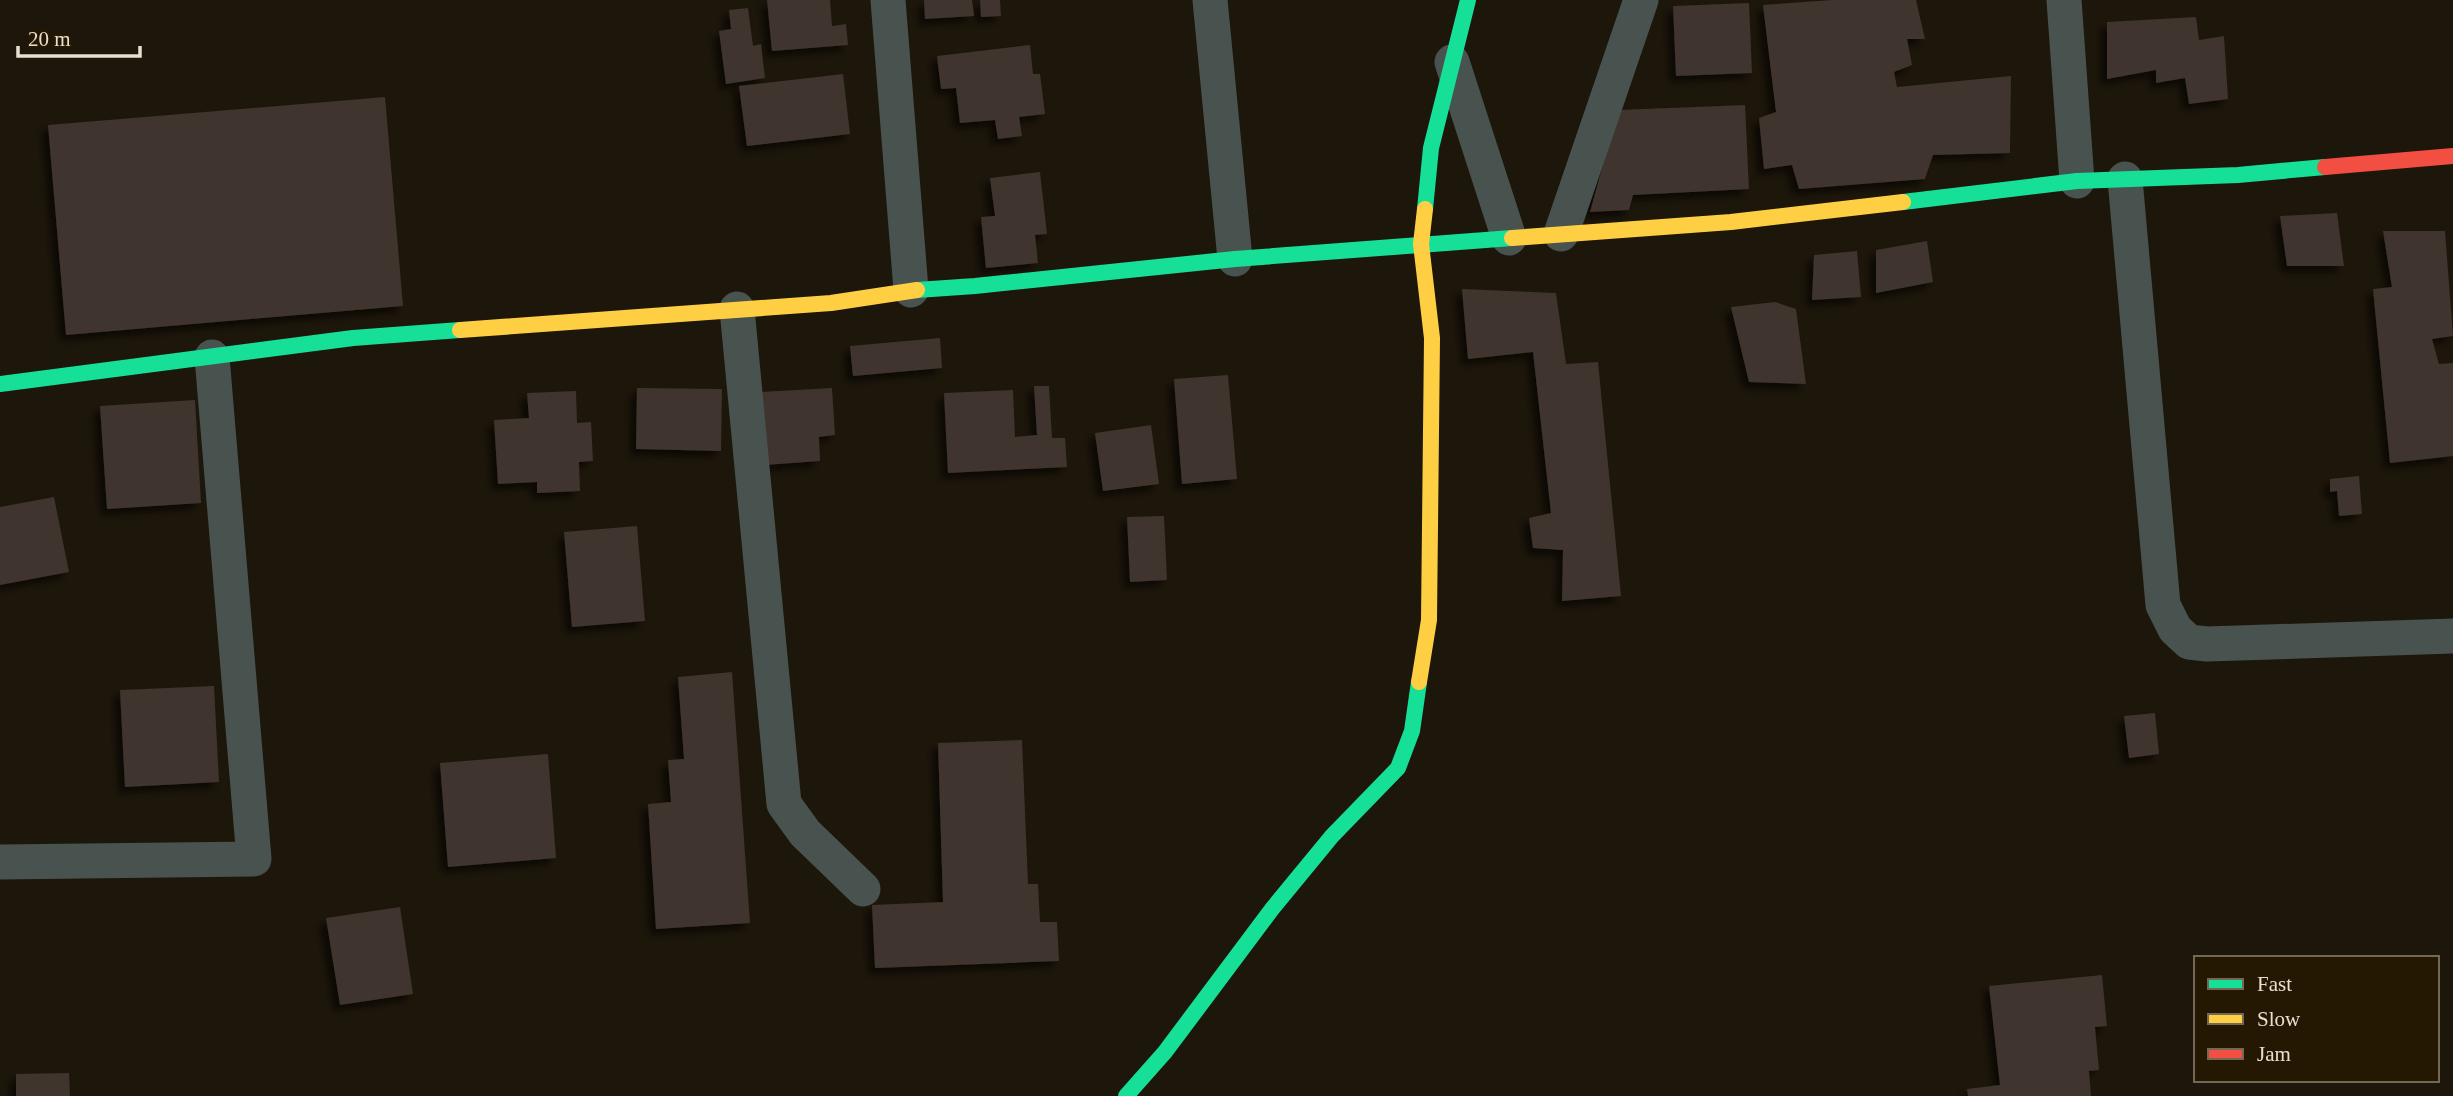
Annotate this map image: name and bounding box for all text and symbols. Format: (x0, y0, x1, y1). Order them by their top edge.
scale bar (18, 14, 140, 58)
text: 20 m (28, 27, 71, 51)
legend (2194, 956, 2439, 1082)
text: Fast (2257, 972, 2292, 996)
text: Slow (2257, 1007, 2301, 1031)
text: Jam (2257, 1042, 2291, 1066)

